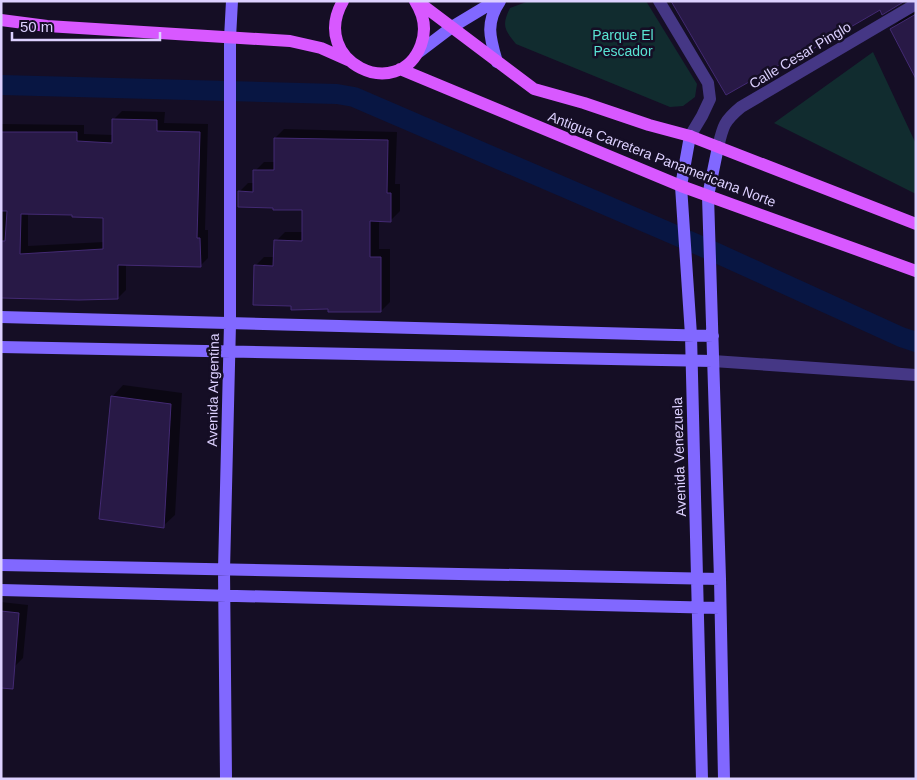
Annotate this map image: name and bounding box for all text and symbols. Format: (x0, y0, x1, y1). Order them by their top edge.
scale bar (12, 10, 160, 42)
text: 50 m (20, 18, 53, 35)
street label: Calle Cesar Pinglo (746, 18, 854, 92)
park label: Parque El Pescador (592, 27, 654, 59)
street label: Antigua Carretera Panamericana Norte (546, 108, 778, 210)
street label: Avenida Argentina (204, 333, 222, 447)
street label: Avenida Venezuela (669, 397, 689, 517)

